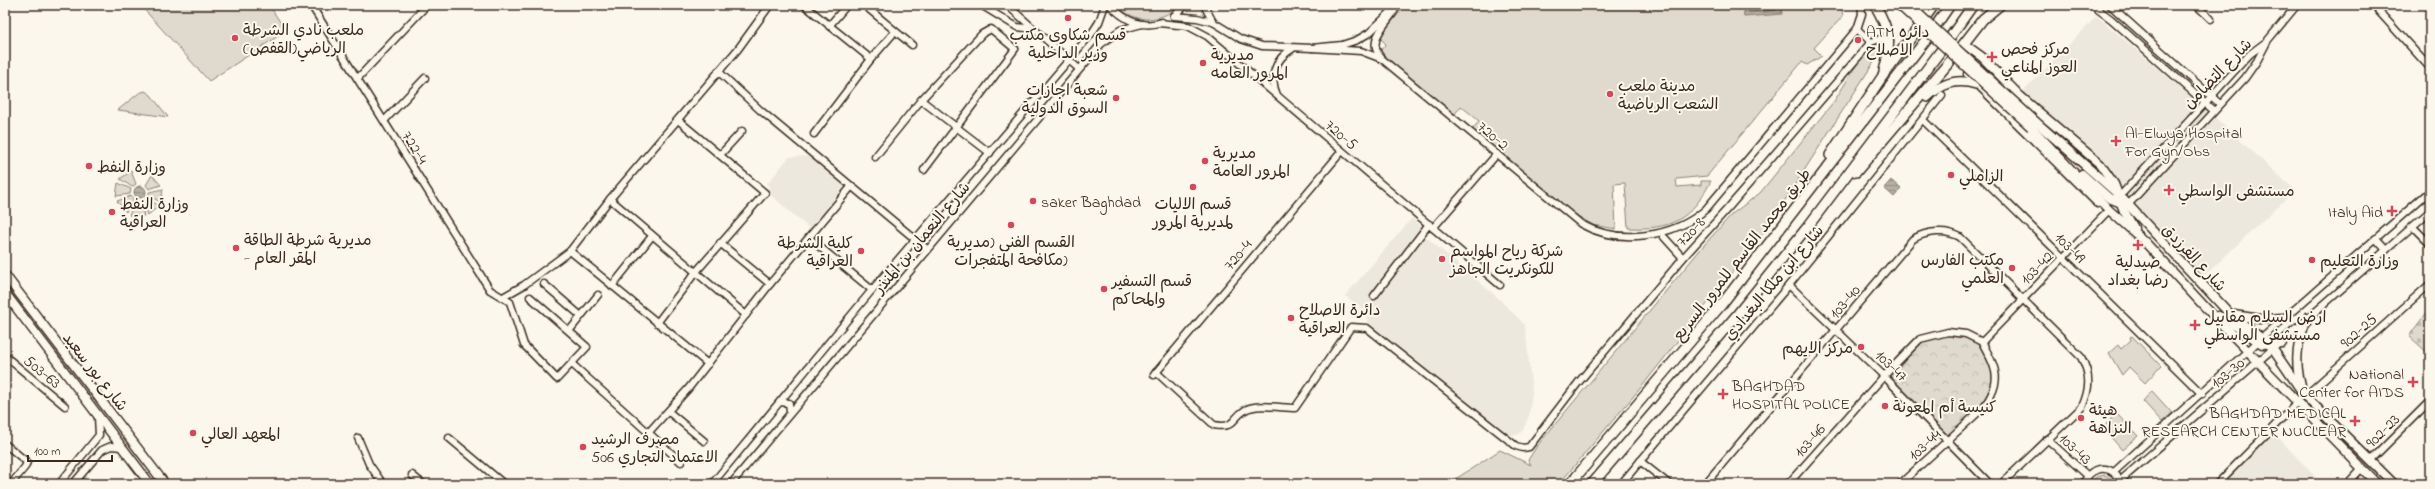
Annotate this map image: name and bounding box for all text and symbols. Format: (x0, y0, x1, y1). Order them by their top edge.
marker: قسم شكاوى مكتب وزير الداخلية (1063, 13, 1073, 23)
place label: ملعب نادي الشرطة الرياضي(القفص) (243, 19, 364, 62)
place label: ATM دائره الاصلاح (1866, 21, 1930, 63)
place label: قسم شكاوى مكتب وزير الداخلية (1010, 24, 1127, 66)
marker: ملعب نادي الشرطة الرياضي(القفص) (230, 33, 240, 43)
street label: شارع التضامن (2178, 34, 2258, 115)
marker: ATM دائره الاصلاح (1853, 35, 1863, 45)
place label: مركز فحص العوز المناعي (2001, 38, 2077, 81)
place label: مديرية المرور العامه (1211, 44, 1288, 86)
marker: مركز فحص العوز المناعي (1986, 51, 1998, 63)
marker: مديرية المرور العامه (1198, 58, 1208, 68)
place label: مدينة ملعب الشعب الرياضية (1618, 75, 1718, 117)
place label: شعبة اجازات السوق الدولية (1022, 79, 1108, 121)
marker: مدينة ملعب الشعب الرياضية (1605, 89, 1615, 99)
marker: شعبة اجازات السوق الدولية (1111, 93, 1121, 103)
street label: 720-5 (1319, 115, 1362, 156)
street label: 720-2 (1471, 116, 1514, 157)
place label: Al-Elwya Hospital For Gyn/Obs (2124, 122, 2242, 164)
street label: 722-4 (395, 127, 434, 170)
marker: Al-Elwya Hospital For Gyn/Obs (2110, 135, 2122, 147)
place label: مديرية المرور العامة (1213, 142, 1290, 184)
place label: وزارة النفط (97, 156, 166, 180)
marker: مديرية المرور العامة (1200, 156, 1210, 166)
marker: وزارة النفط (84, 161, 94, 171)
street label: طريق محمد القاسم للمرور السريع (1667, 164, 1818, 347)
place label: الزاملي (1959, 165, 2003, 190)
marker: الزاملي (1946, 170, 1956, 180)
street label: شارع النعمان بن المنذر (867, 177, 977, 301)
place label: مستشفى الواسطي (2178, 180, 2294, 205)
marker: قسم الاليات لمديرية المرور (1188, 182, 1198, 192)
marker: مستشفى الواسطي (2163, 184, 2175, 196)
place label: saker Baghdad (1041, 191, 1141, 215)
place label: وزارة النفط العراقية (120, 193, 189, 235)
place label: قسم الاليات لمديرية المرور (1151, 193, 1233, 235)
marker: saker Baghdad (1028, 196, 1038, 206)
place label: Italy Aid (2328, 201, 2383, 225)
marker: Italy Aid (2386, 205, 2398, 217)
marker: وزارة النفط العراقية (107, 207, 117, 217)
street label: 720-8 (1671, 212, 1712, 253)
street label: شارع الفرزدق (2156, 219, 2231, 298)
marker: القسم الفني (مديرية مكافحة المتفجرات) (1006, 220, 1016, 230)
street label: شارع ابن ملكا البغدادي (1719, 220, 1830, 346)
street label: 103-49 (2048, 227, 2091, 270)
place label: مديرية شرطة الطاقة - المقر العام (244, 229, 372, 271)
place label: القسم الفني (مديرية مكافحة المتفجرات) (947, 231, 1075, 273)
place label: كلية الشرطة العراقية (778, 232, 853, 274)
street label: 720-4 (1218, 234, 1259, 276)
place label: شركة رياح المواسم للكونكريت الجاهز (1448, 240, 1563, 282)
marker: صيدلية رضا بغداد (2133, 240, 2143, 250)
marker: مديرية شرطة الطاقة - المقر العام (231, 243, 241, 253)
marker: كلية الشرطة العراقية (856, 246, 866, 256)
street label: 103-42 (2015, 246, 2060, 291)
place label: مكتب الفارس العلمي (1921, 249, 2004, 292)
place label: وزارة التعليم (2320, 250, 2399, 274)
place label: صيدلية رضا بغداد (2107, 251, 2169, 293)
marker: شركة رياح المواسم للكونكريت الجاهز (1437, 254, 1447, 264)
marker: وزارة التعليم (2307, 255, 2317, 265)
marker: مكتب الفارس العلمي (2007, 263, 2017, 273)
place label: قسم التسفير والمحاكم (1110, 270, 1192, 312)
street label: 103-40 (1824, 280, 1867, 325)
marker: قسم التسفير والمحاكم (1099, 284, 1109, 294)
place label: دائرة الاصلاح العراقية (1299, 299, 1380, 341)
place label: ارض السلام مقابيل مستشفى الواسطي (2204, 306, 2326, 349)
street label: 902-25 (2335, 308, 2383, 355)
marker: دائرة الاصلاح العراقية (1286, 313, 1296, 323)
marker: ارض السلام مقابيل مستشفى الواسطي (2189, 319, 2201, 331)
street label: شارع بور سعيد (56, 328, 133, 417)
place label: مركز الايهم (1782, 337, 1853, 361)
marker: مركز الايهم (1856, 342, 1866, 352)
street label: 103-47 (1869, 345, 1913, 388)
street label: 503-63 (18, 350, 66, 395)
street label: 103-30 (2206, 352, 2251, 395)
place label: National Center for AIDS (2299, 363, 2404, 405)
place label: BAGHDAD HOSPITAL POLICE (1731, 375, 1850, 417)
marker: National Center for AIDS (2407, 376, 2419, 388)
marker: BAGHDAD HOSPITAL POLICE (1717, 388, 1729, 400)
place label: كنيسة أم المعونة (1893, 396, 1996, 420)
place label: هيئة النزاهة (2089, 399, 2132, 441)
marker: كنيسة أم المعونة (1880, 401, 1890, 411)
place label: BAGHDAD MEDICAL RESEARCH CENTER NUCLEAR (2142, 402, 2346, 444)
street label: 902-23 (2361, 409, 2406, 454)
marker: هيئة النزاهة (2076, 413, 2086, 423)
marker: BAGHDAD MEDICAL RESEARCH CENTER NUCLEAR (2349, 415, 2361, 427)
street label: 103-46 (1789, 419, 1832, 464)
place label: المعهد العالي (201, 423, 280, 448)
street label: 103-44 (1903, 424, 1948, 467)
marker: المعهد العالي (188, 428, 198, 438)
place label: مصرف الرشيد الاعتماد التجاري 506 (591, 428, 718, 470)
street label: 103-43 (2053, 428, 2097, 471)
scale bar (28, 437, 112, 463)
marker: مصرف الرشيد الاعتماد التجاري 506 (578, 442, 588, 452)
text: 100 m (34, 443, 61, 461)

